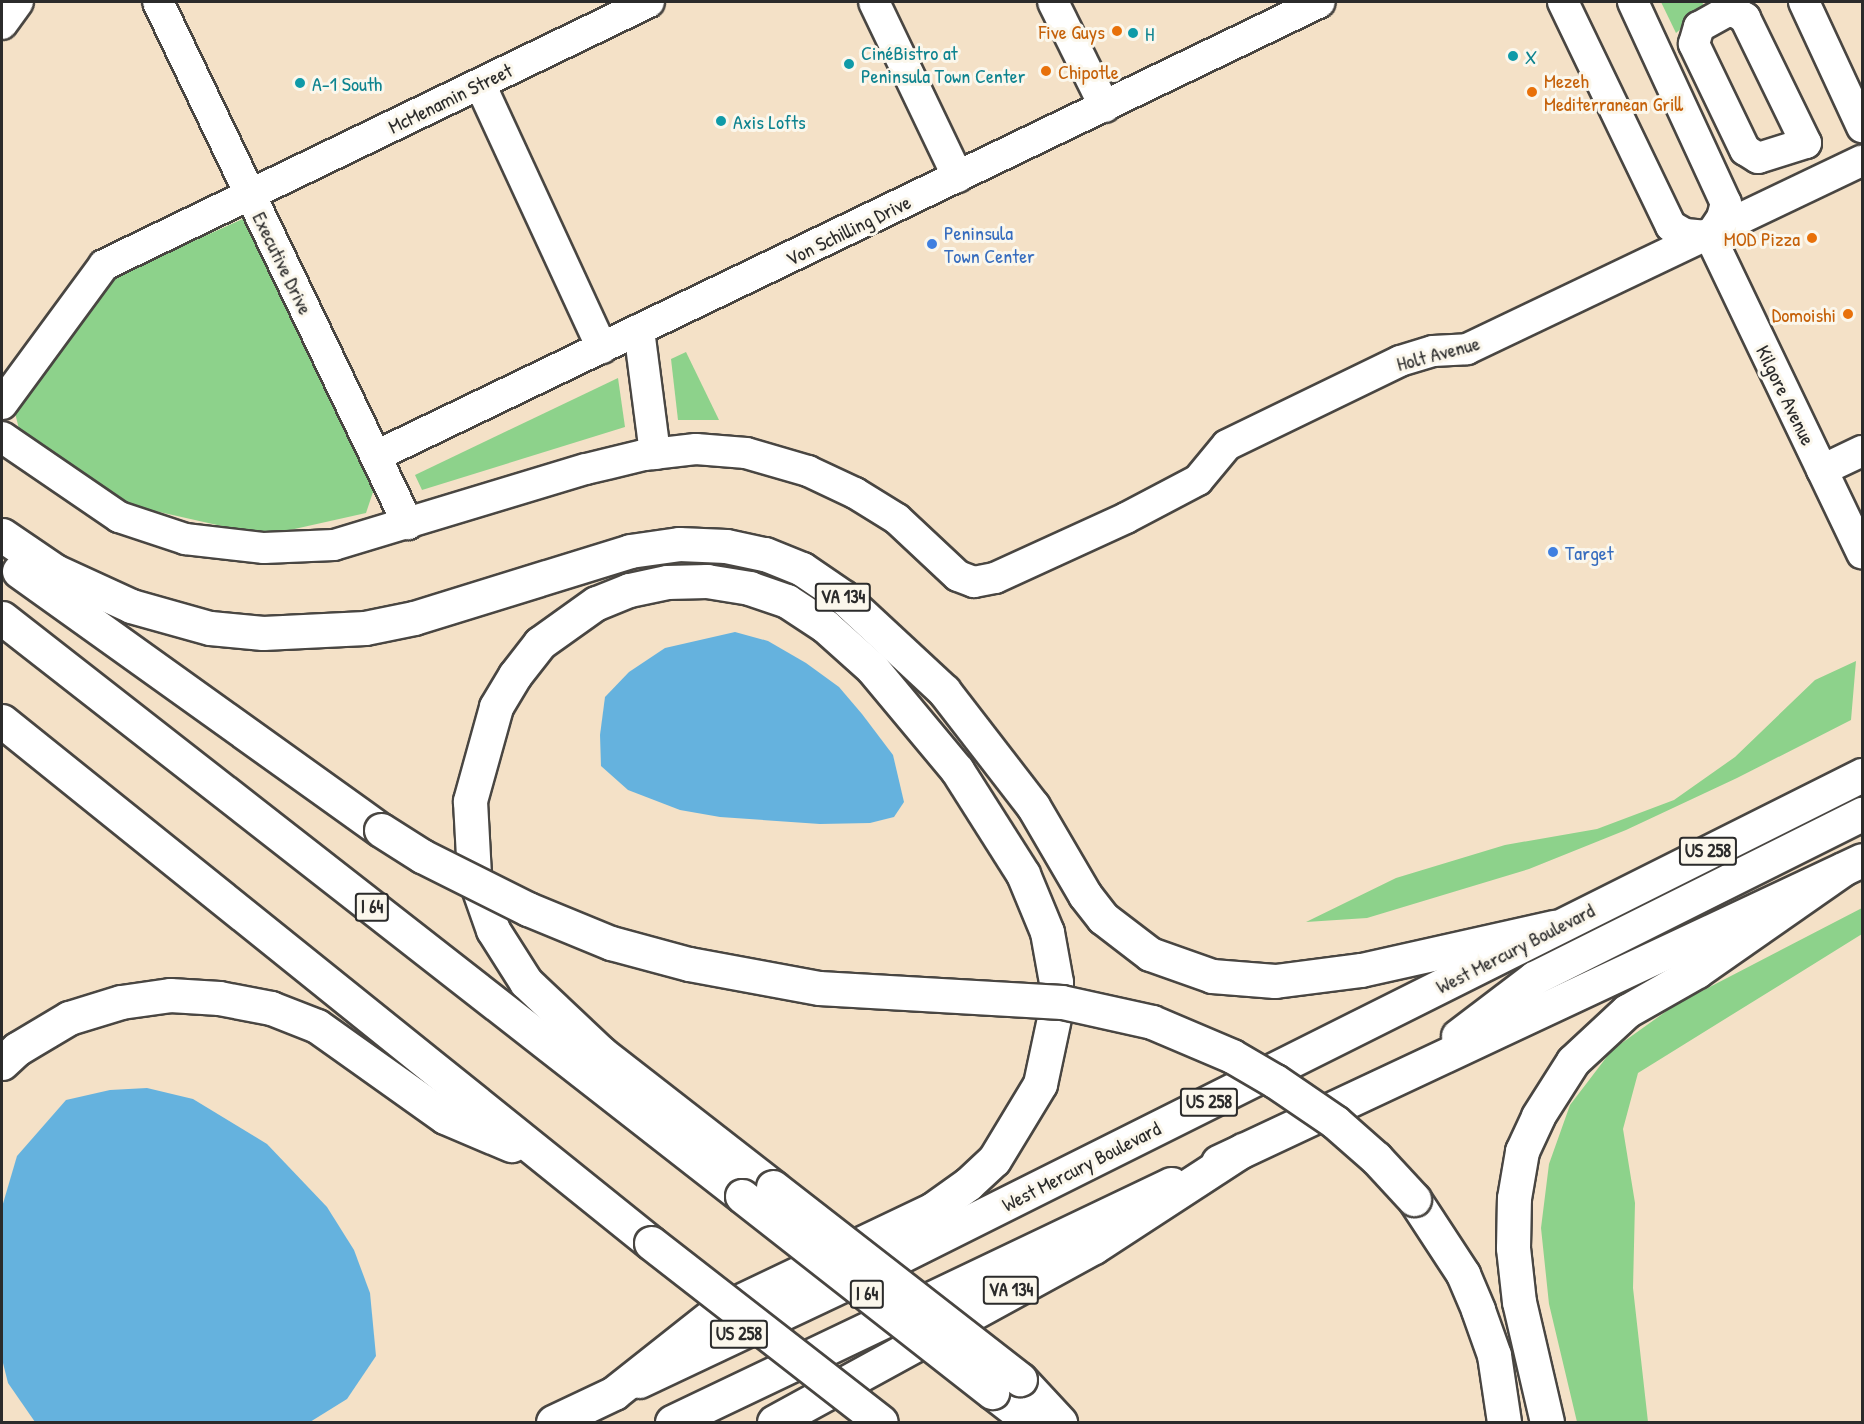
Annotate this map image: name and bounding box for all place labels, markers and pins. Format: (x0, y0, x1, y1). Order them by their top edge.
place label: Five Guys (1039, 19, 1105, 43)
place label: H (1145, 21, 1154, 45)
marker: Five Guys (1110, 24, 1124, 38)
marker: H (1126, 26, 1140, 40)
place label: CinéBistro at Peninsula Town Center (861, 40, 1025, 87)
place label: X (1525, 44, 1537, 68)
marker: X (1506, 49, 1520, 63)
marker: CinéBistro at Peninsula Town Center (842, 57, 856, 71)
place label: Chipotle (1058, 59, 1119, 83)
marker: Chipotle (1039, 64, 1053, 78)
place label: Mezeh Mediterranean Grill (1544, 68, 1683, 115)
place label: A-1 South (312, 71, 382, 95)
marker: A-1 South (293, 76, 307, 90)
marker: Mezeh Mediterranean Grill (1525, 85, 1539, 99)
place label: Axis Lofts (733, 109, 806, 133)
marker: Axis Lofts (714, 114, 728, 128)
place label: Peninsula Town Center (944, 220, 1035, 267)
place label: MOD Pizza (1724, 226, 1800, 250)
marker: MOD Pizza (1805, 231, 1819, 245)
marker: Peninsula Town Center (925, 237, 939, 251)
place label: Domoishi (1772, 302, 1836, 326)
marker: Domoishi (1841, 307, 1855, 321)
place label: Target (1565, 540, 1614, 564)
marker: Target (1546, 545, 1560, 559)

